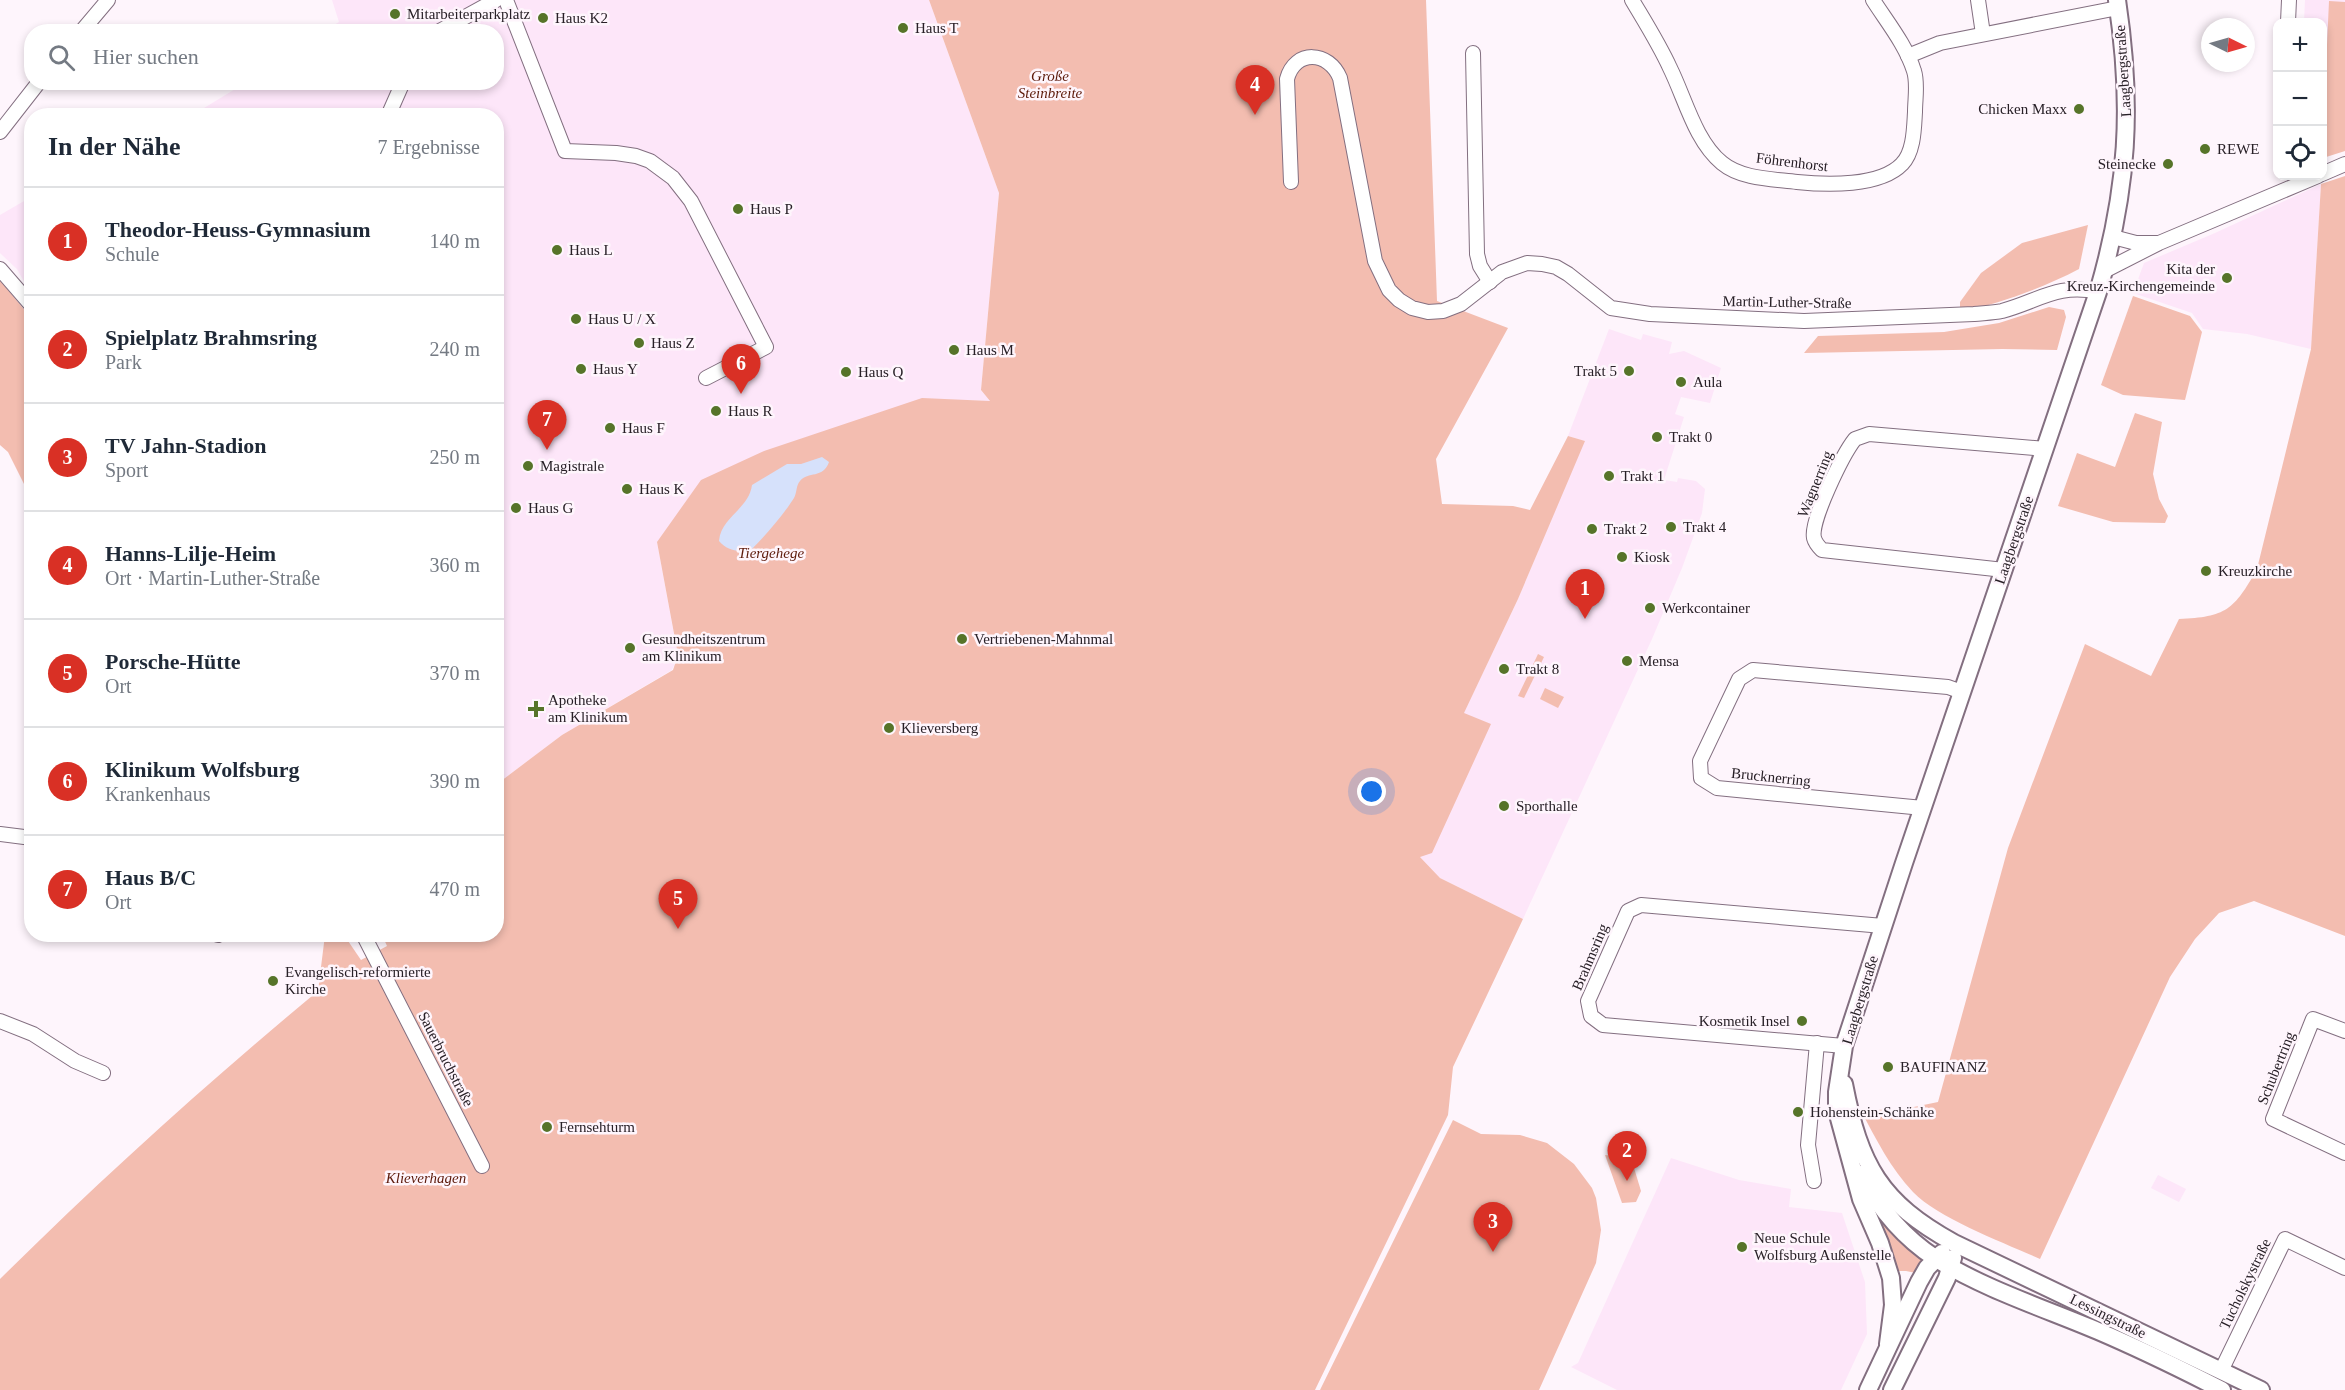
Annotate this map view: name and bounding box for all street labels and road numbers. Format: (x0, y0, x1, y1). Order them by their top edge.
street label: Laagbergstraße (2112, 24, 2134, 118)
street label: Föhrenhorst (1755, 150, 1830, 174)
street label: Martin-Luther-Straße (1722, 293, 1852, 311)
street label: Wagnerring (1794, 448, 1836, 520)
street label: Laagbergstraße (1991, 494, 2037, 586)
street label: Brucknerring (1730, 765, 1812, 789)
street label: Brahmsring (1569, 921, 1611, 993)
street label: Laagbergstraße (1839, 953, 1881, 1046)
street label: Sauerbruchstraße (415, 1009, 477, 1109)
street label: Schubertring (2254, 1029, 2298, 1107)
street label: Tucholskystraße (2216, 1236, 2274, 1332)
street label: Lessingstraße (2067, 1291, 2149, 1341)

